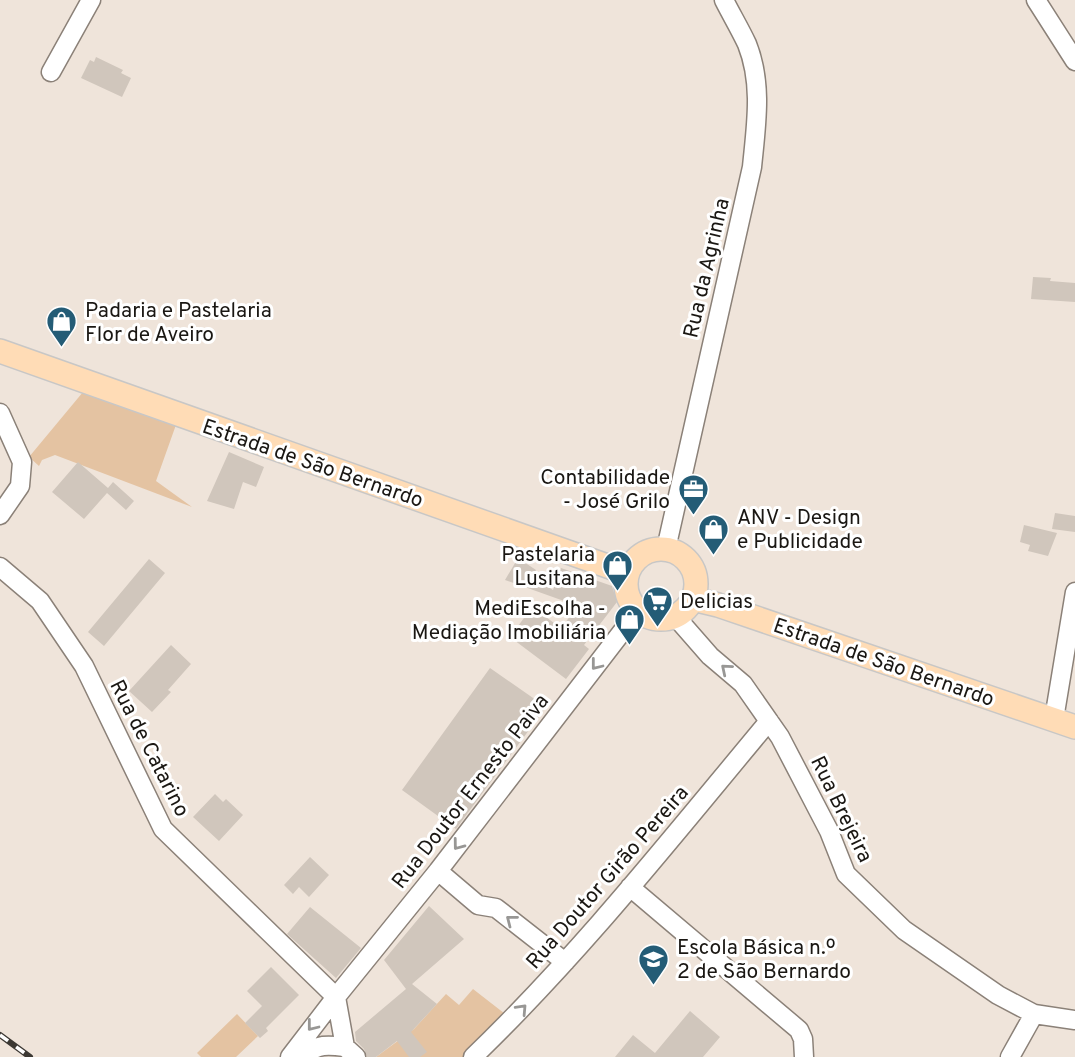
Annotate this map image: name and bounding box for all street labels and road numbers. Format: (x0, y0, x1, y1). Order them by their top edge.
street label: Rua da Agrinha (678, 196, 737, 341)
street label: Estrada de São Bernardo (198, 414, 427, 515)
street label: Estrada de São Bernardo (769, 613, 998, 714)
street label: Rua de Catarino (103, 676, 195, 822)
street label: Rua Doutor Ernesto Paiva (387, 689, 556, 895)
street label: Rua Brejeira (803, 752, 878, 867)
street label: Rua Doutor Girão Pereira (521, 781, 695, 975)

